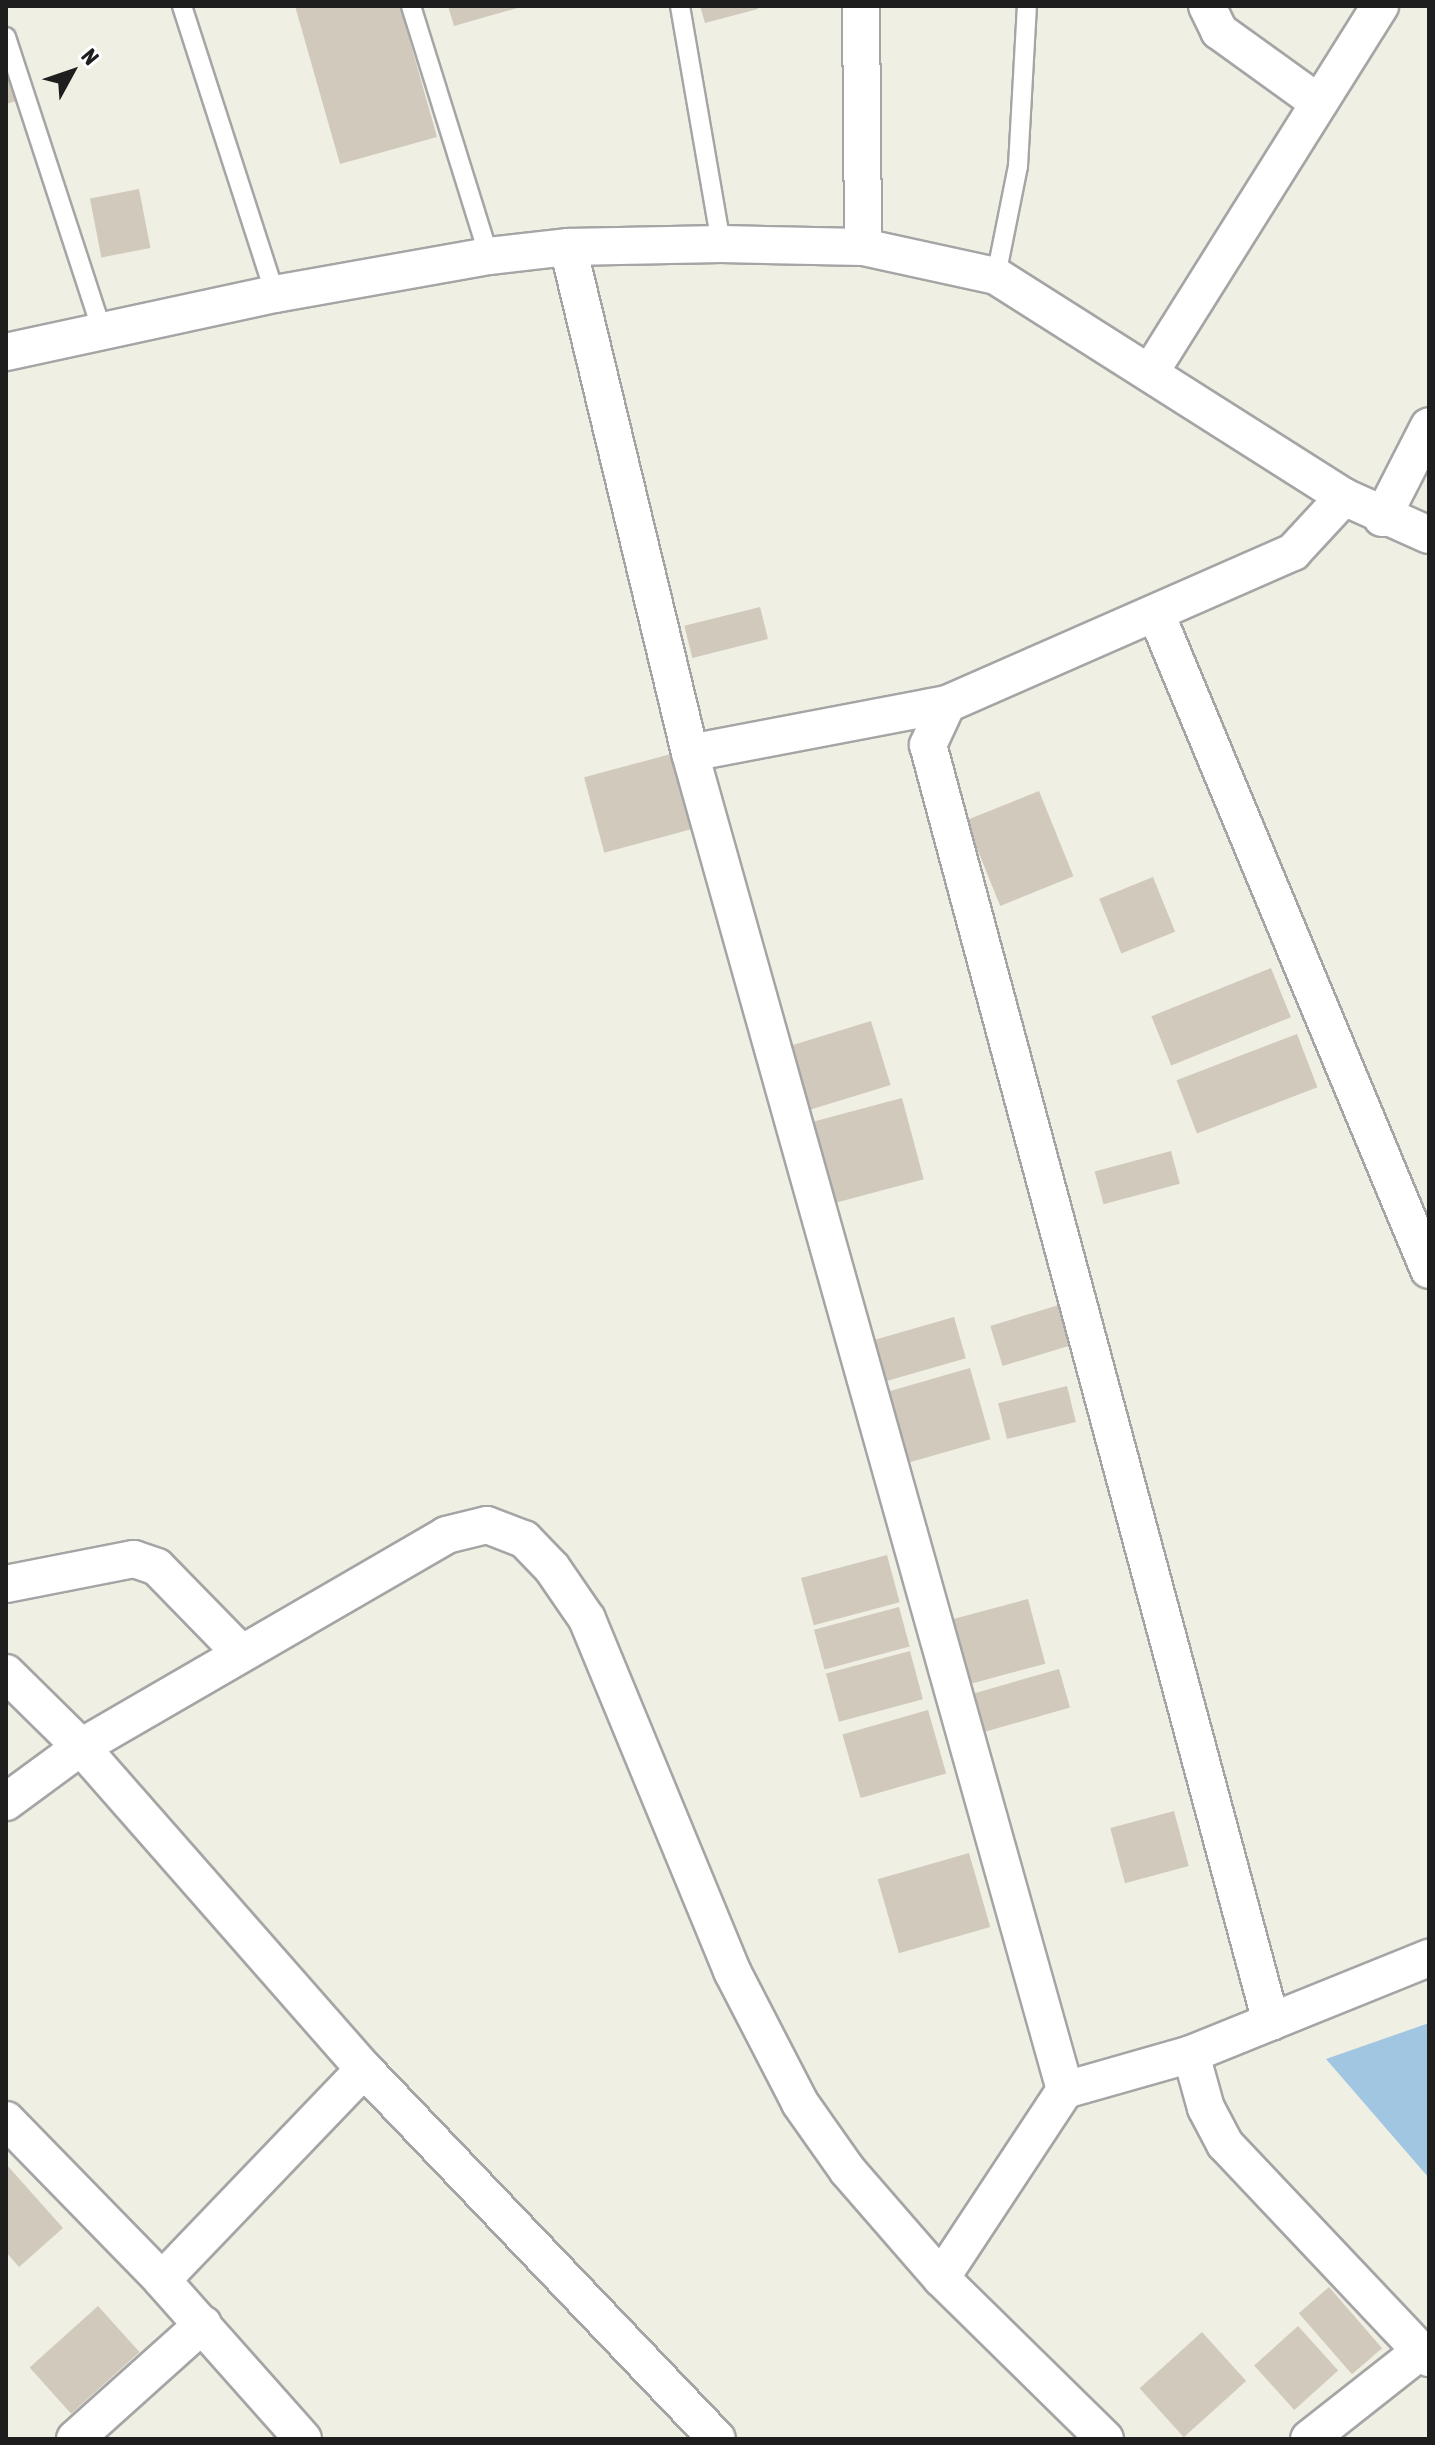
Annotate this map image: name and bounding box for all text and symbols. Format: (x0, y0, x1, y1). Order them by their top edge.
north arrow (32, 32, 112, 112)
text: N (76, 43, 105, 70)

